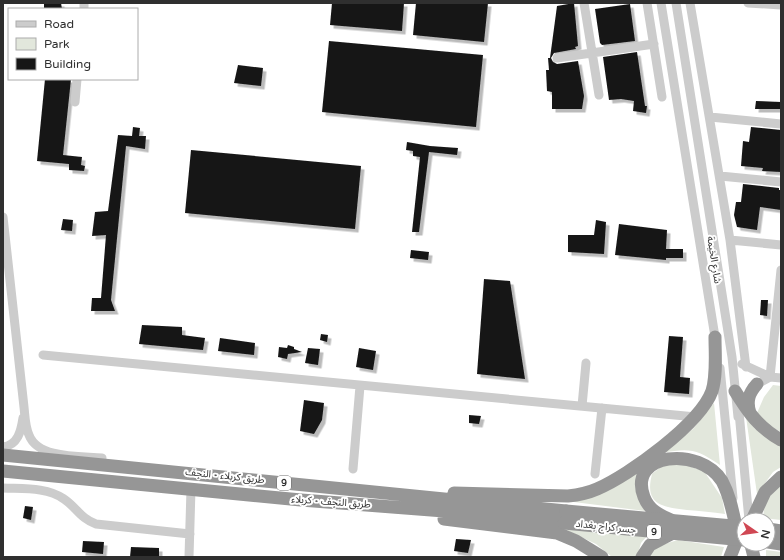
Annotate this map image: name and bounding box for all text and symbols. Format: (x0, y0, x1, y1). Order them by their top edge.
legend (8, 8, 138, 80)
text: Road (44, 17, 74, 31)
text: Park (44, 37, 70, 51)
text: Building (44, 57, 91, 71)
street label: شارع الخيمة (703, 235, 724, 285)
street label: طريق کربلاء - النجف (185, 466, 265, 486)
road number: 9 (277, 476, 291, 490)
street label: طريق النجف - کربلاء (291, 493, 371, 511)
north arrow (736, 512, 776, 552)
street label: جسر كراج بغداد (575, 518, 637, 537)
road number: 9 (647, 525, 661, 539)
text: N (758, 528, 773, 540)

